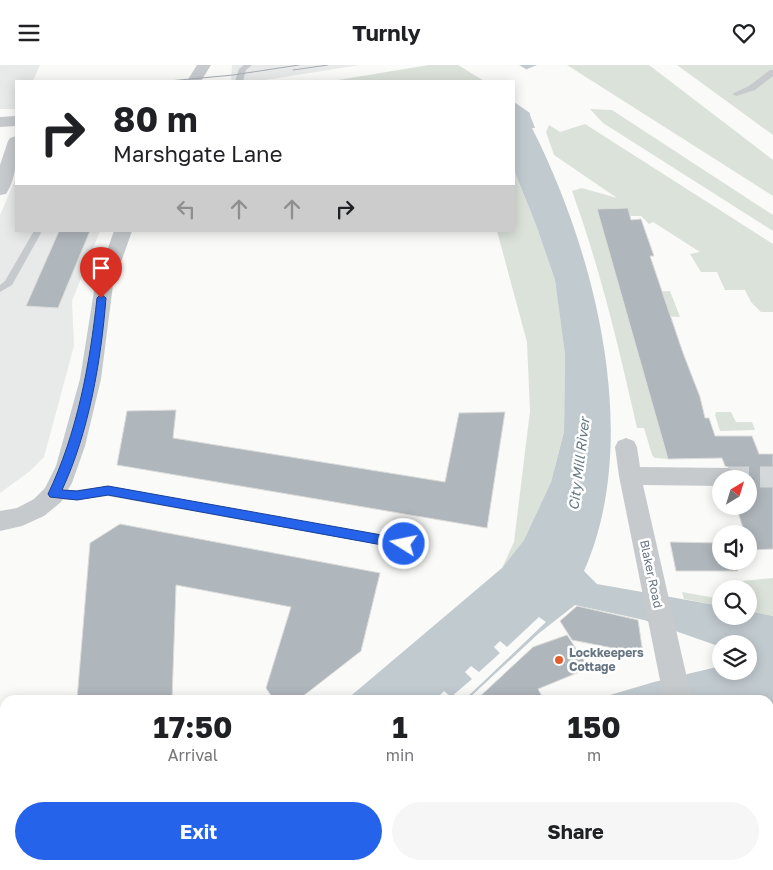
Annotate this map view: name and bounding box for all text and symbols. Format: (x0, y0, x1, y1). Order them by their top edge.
icon: menu (15, 19, 43, 47)
text: Turnly (352, 19, 421, 46)
icon: heart (730, 19, 758, 47)
text: 80 m (113, 98, 198, 140)
icon: right (30, 100, 95, 165)
text: Marshgate Lane (113, 140, 282, 167)
icon: left (172, 195, 200, 223)
icon: ahead (225, 195, 253, 223)
icon: ahead (278, 195, 306, 223)
icon: right (331, 195, 359, 223)
pin (80, 247, 122, 298)
icon: arrive (87, 254, 115, 282)
water label: City Mill River (564, 414, 593, 511)
north arrow (712, 470, 758, 515)
map controls (712, 470, 757, 680)
position arrow (377, 517, 429, 569)
button: sound (712, 525, 757, 570)
street label: Blaker Road (637, 538, 666, 609)
button: search (712, 580, 757, 625)
button: layers (712, 635, 757, 680)
place label: Lockkeepers Cottage (569, 645, 644, 674)
marker: Lockkeepers Cottage (553, 654, 565, 666)
text: 17:50 (153, 709, 233, 745)
text: 1 (392, 709, 408, 745)
text: 150 (567, 709, 621, 745)
text: Arrival (168, 745, 218, 765)
text: min (386, 745, 414, 765)
text: m (587, 745, 601, 765)
button: Exit (15, 802, 382, 860)
button: Share (392, 802, 759, 860)

